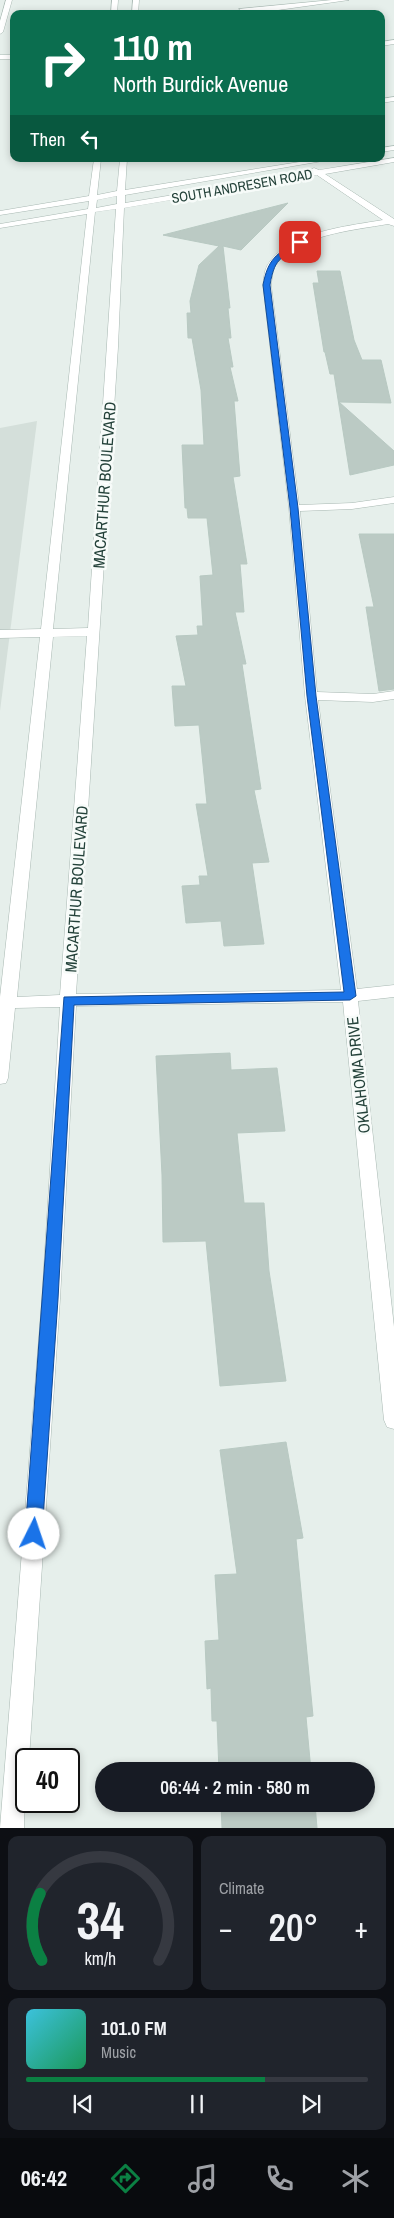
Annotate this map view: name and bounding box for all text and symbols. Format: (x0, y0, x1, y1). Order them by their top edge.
text: 110 m (113, 24, 193, 71)
icon: right (30, 30, 95, 95)
text: North Burdick Avenue (113, 69, 288, 99)
icon: left (76, 125, 104, 153)
text: Then (30, 126, 66, 152)
street label: SOUTH ANDRESEN ROAD (170, 165, 314, 207)
pin (279, 221, 321, 263)
icon: arrive (286, 228, 314, 256)
street label: MACARTHUR BOULEVARD (87, 401, 121, 569)
street label: MACARTHUR BOULEVARD (59, 805, 93, 973)
street label: OKLAHOMA DRIVE (341, 1015, 375, 1135)
position arrow (7, 1507, 59, 1559)
speed limit sign: 40 (15, 1748, 80, 1813)
text: 06:44 · 2 min · 580 m (160, 1774, 310, 1800)
text: Climate (219, 1877, 264, 1899)
text: 34 (77, 1885, 124, 1955)
text: 20° (269, 1902, 318, 1953)
text: − (219, 1909, 232, 1947)
text: + (355, 1909, 368, 1947)
text: km/h (85, 1947, 116, 1971)
text: 101.0 FM (101, 2015, 167, 2041)
text: Music (101, 2041, 136, 2063)
icon: previous (69, 2090, 97, 2118)
icon: pause (183, 2090, 211, 2118)
icon: next (297, 2090, 325, 2118)
icon: directions (108, 2161, 143, 2196)
icon: music (185, 2161, 220, 2196)
icon: phone (262, 2161, 297, 2196)
icon: climate (338, 2161, 373, 2196)
text: 06:42 (21, 2163, 67, 2193)

